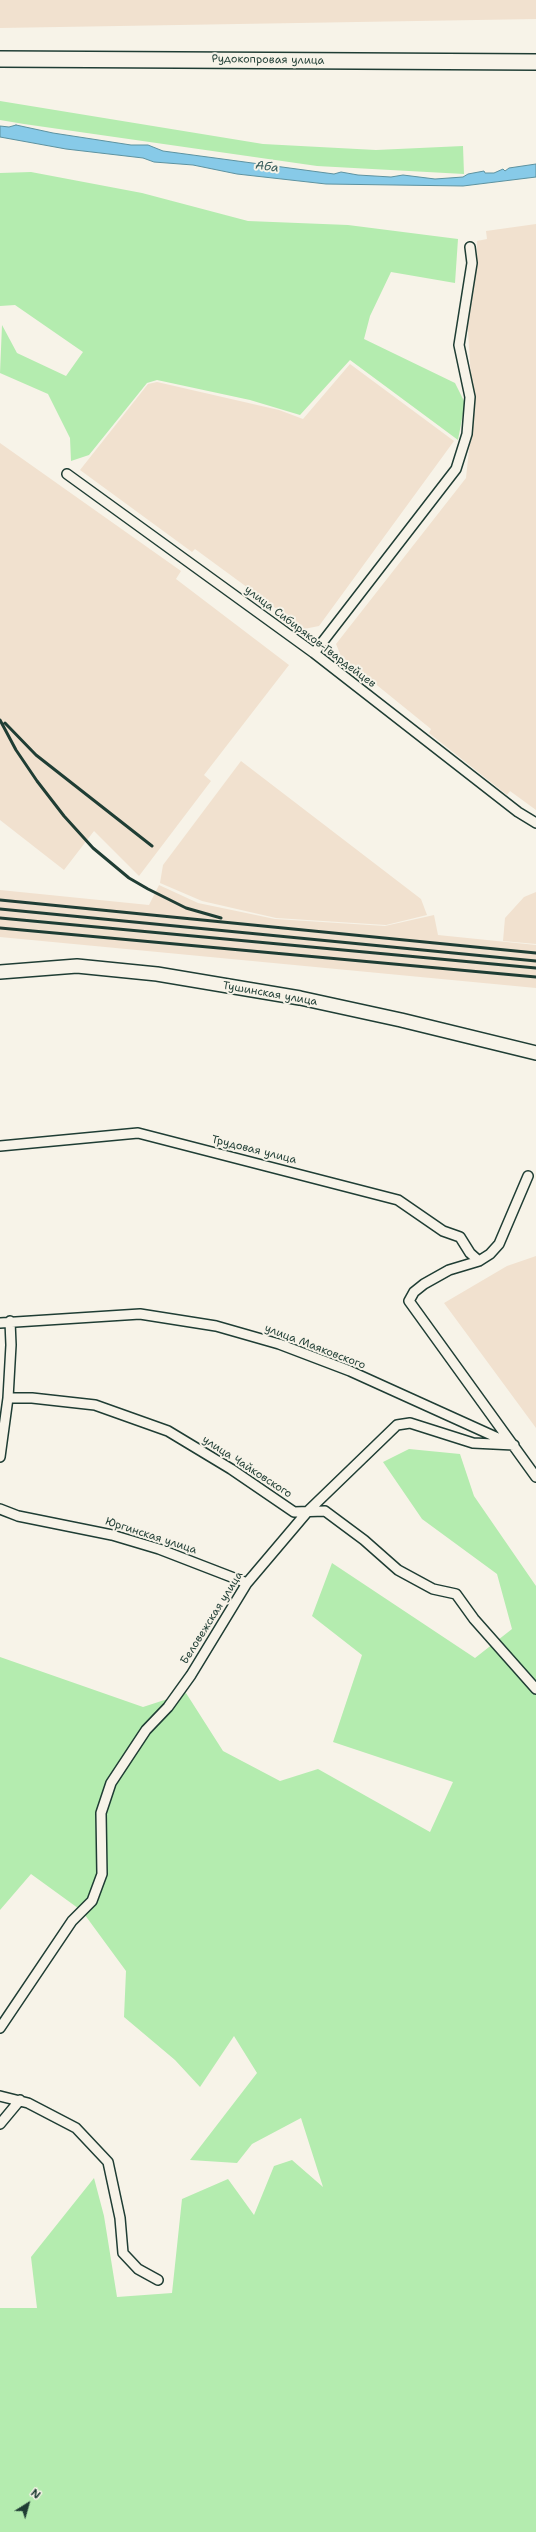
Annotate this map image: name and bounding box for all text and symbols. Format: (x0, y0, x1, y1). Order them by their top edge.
street label: Рудокопровая улица (211, 52, 325, 68)
water label: Аба (254, 158, 280, 176)
street label: улица Сибиряков-Гвардейцев (242, 583, 378, 691)
street label: Тушинская улица (222, 979, 318, 1009)
street label: Трудовая улица (210, 1133, 298, 1167)
street label: улица Маяковского (263, 1322, 367, 1372)
street label: улица Чайковского (200, 1433, 294, 1501)
street label: Юргинская улица (103, 1515, 199, 1557)
street label: Беловежская улица (178, 1569, 246, 1667)
north arrow (8, 2484, 48, 2524)
text: N (28, 2485, 44, 2503)

